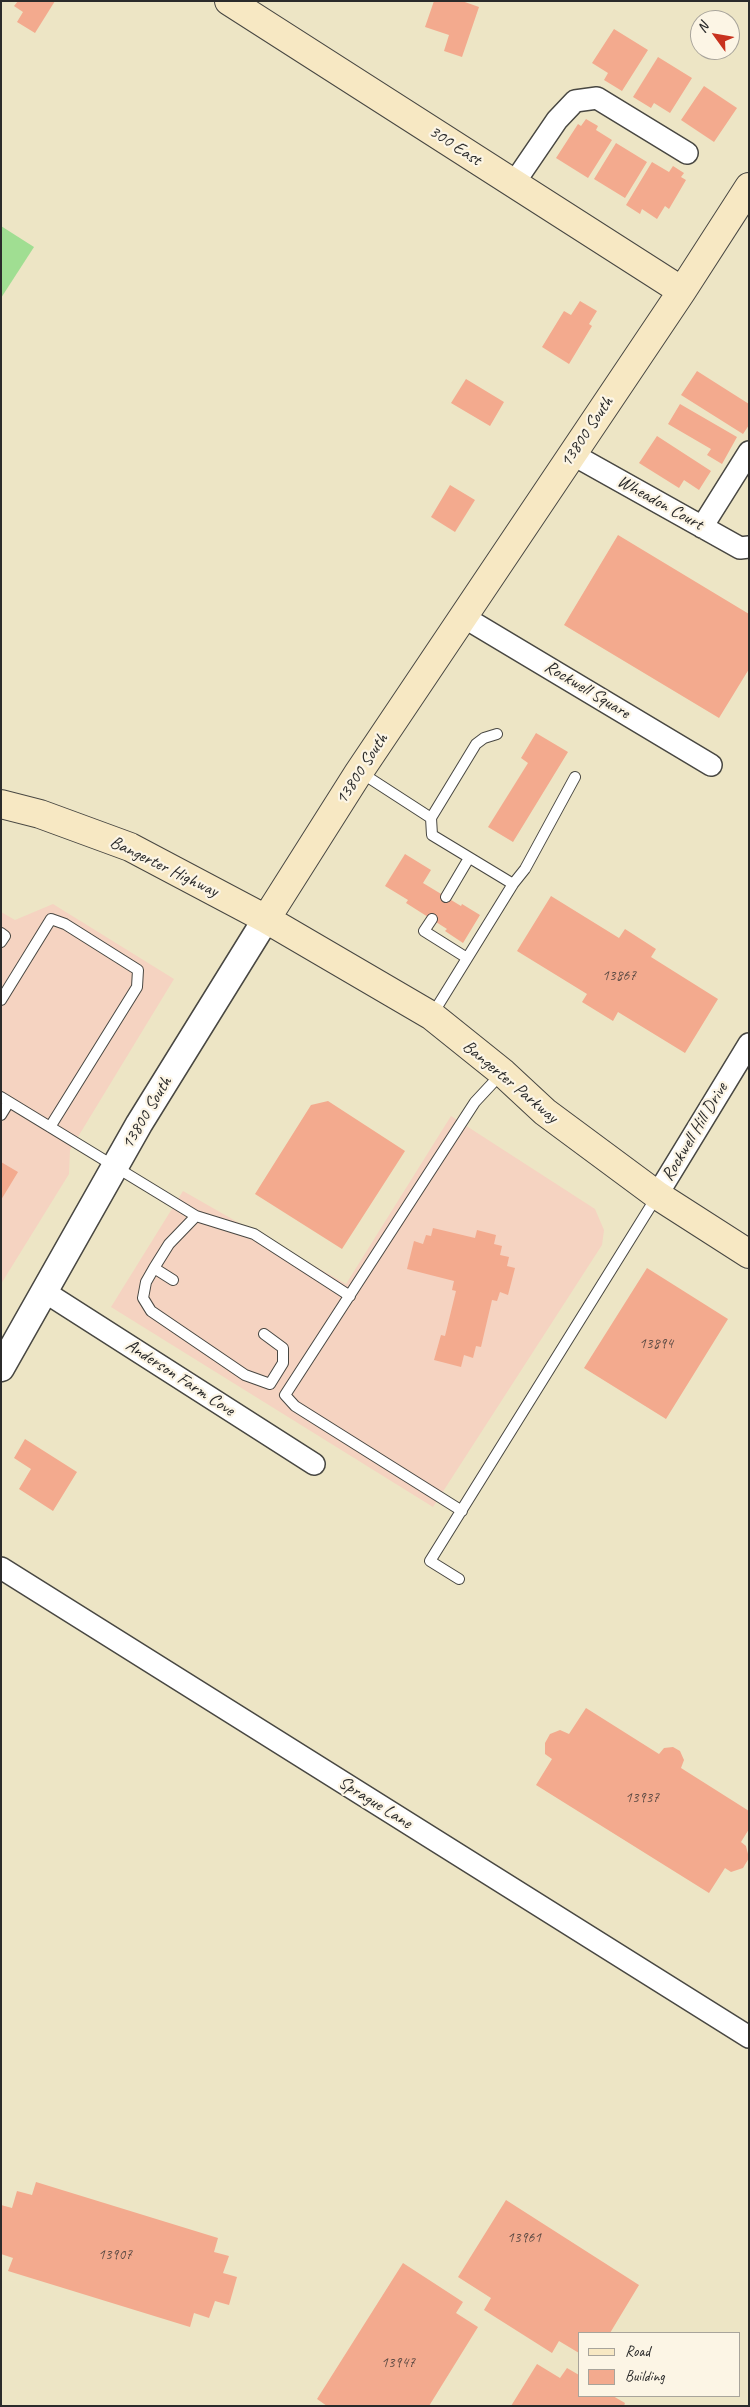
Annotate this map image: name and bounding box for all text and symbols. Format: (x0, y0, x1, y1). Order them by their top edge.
north arrow (690, 10, 740, 60)
text: N (693, 19, 712, 36)
street label: 300 East (425, 121, 485, 171)
street label: 13800 South (556, 393, 618, 471)
street label: Wheadon Court (613, 471, 707, 535)
street label: Rockwell Square (540, 656, 634, 724)
street label: 13800 South (331, 729, 393, 809)
street label: Bangerter Highway (106, 832, 222, 902)
house number: 13867 (602, 967, 636, 985)
street label: Bangerter Parkway (458, 1036, 562, 1128)
street label: 13800 South (117, 1073, 177, 1153)
street label: Rockwell Hill Drive (657, 1079, 733, 1185)
street label: Anderson Farm Cove (122, 1335, 238, 1421)
house number: 13894 (639, 1335, 673, 1353)
street label: Sprague Lane (334, 1772, 416, 1834)
house number: 13937 (625, 1789, 659, 1807)
house number: 13961 (507, 2229, 541, 2247)
house number: 13907 (98, 2246, 132, 2264)
legend (578, 2332, 740, 2397)
text: Road (625, 2342, 650, 2361)
house number: 13947 (381, 2354, 415, 2372)
text: Building (625, 2367, 664, 2386)

